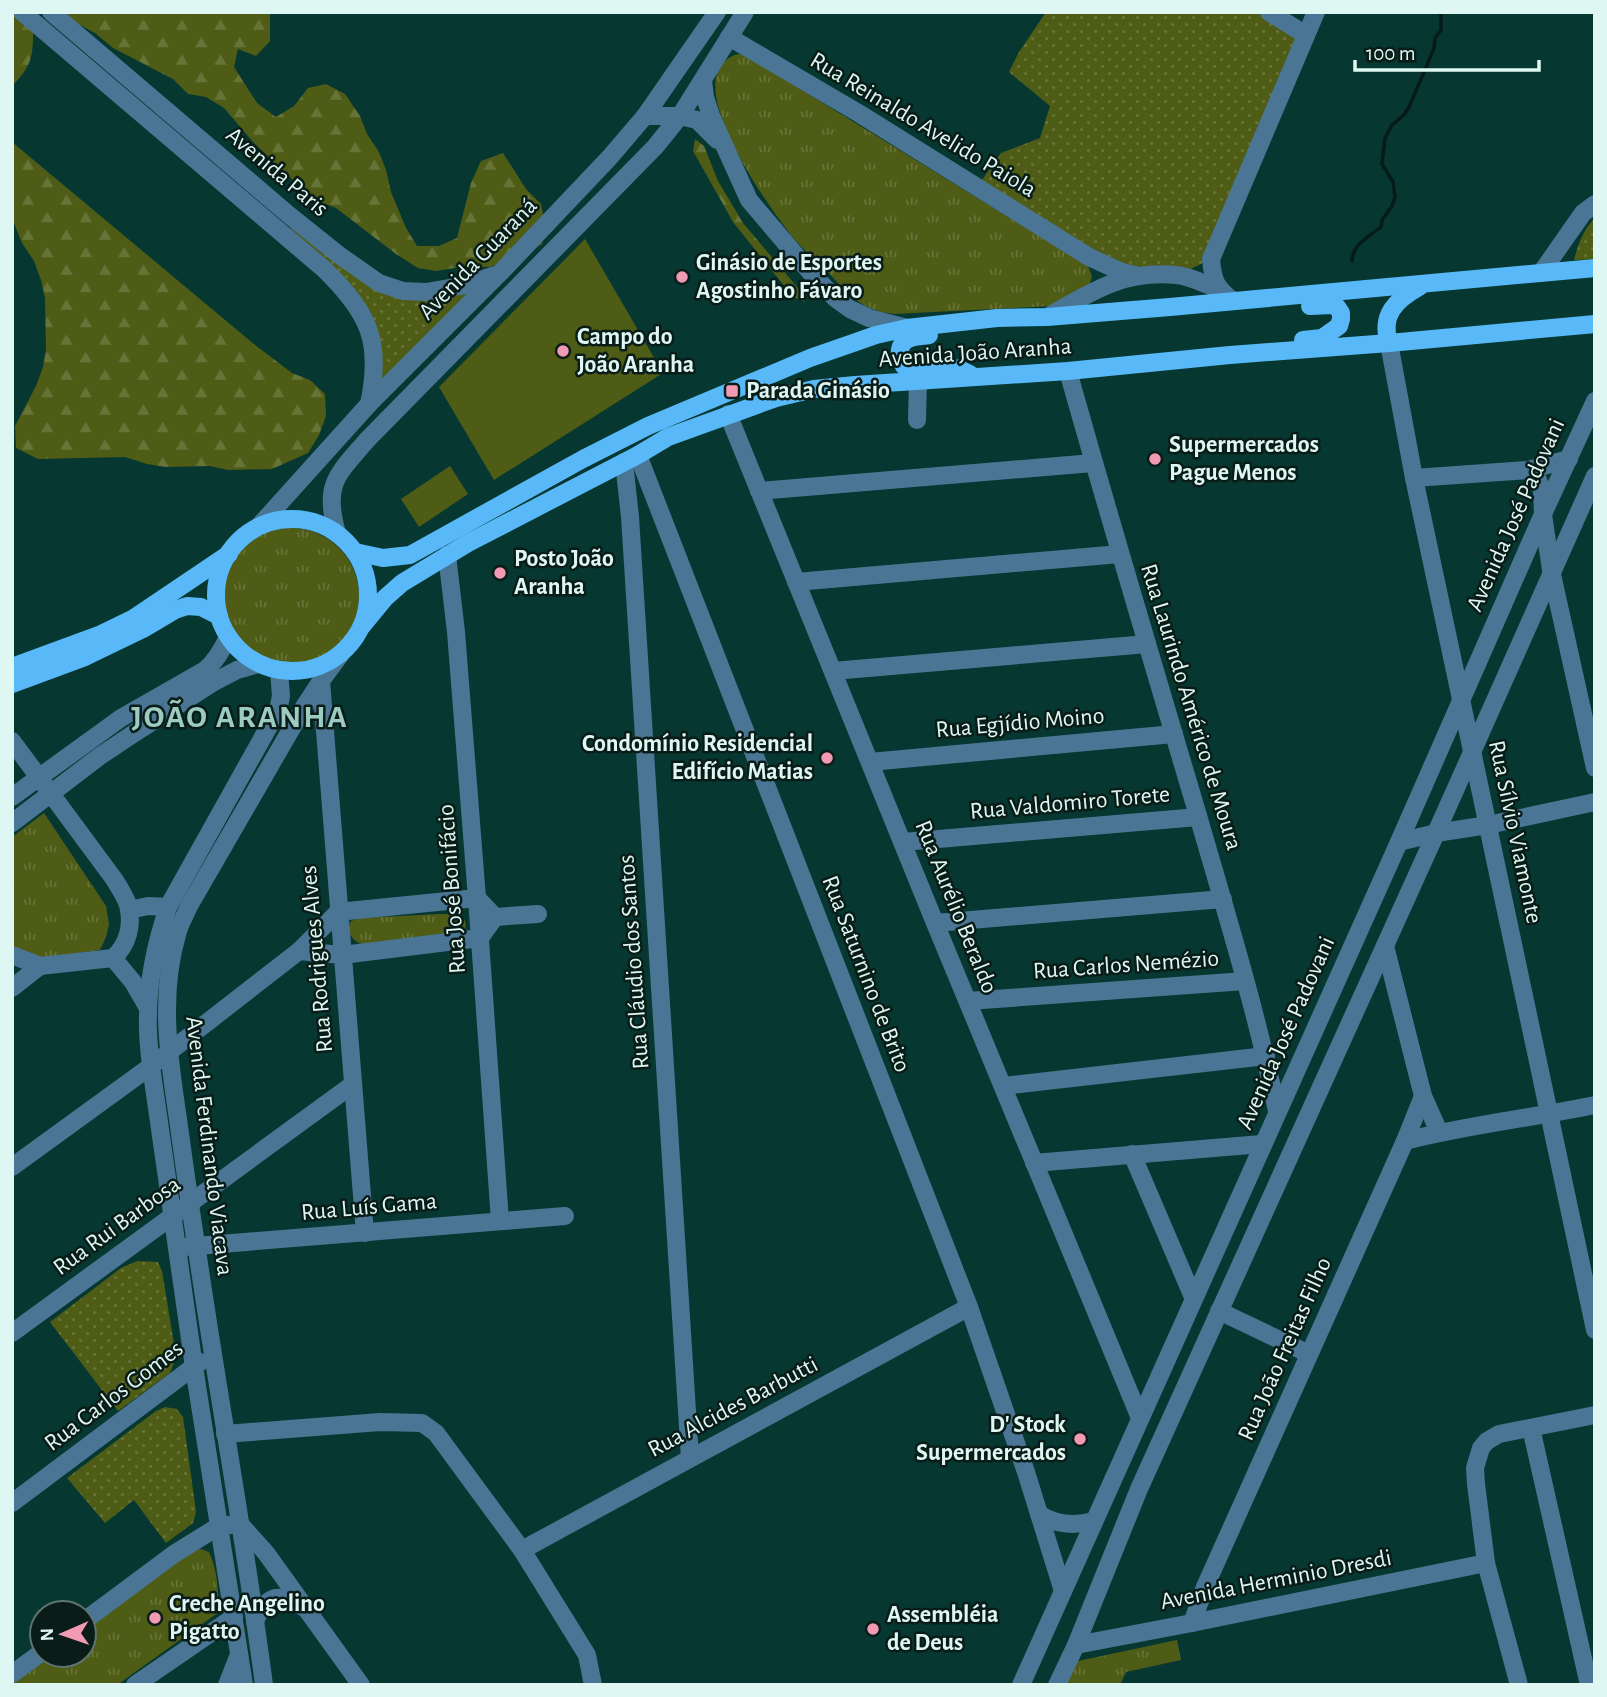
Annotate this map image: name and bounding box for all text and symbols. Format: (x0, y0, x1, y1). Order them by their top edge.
scale bar (1355, 28, 1539, 72)
text: 100 m (1366, 43, 1416, 64)
street label: Rua Reinaldo Avelido Paiola (806, 48, 1040, 202)
street label: Avenida Paris (221, 123, 333, 221)
street label: Avenida Guaraná (414, 194, 542, 324)
place label: Ginásio de Esportes Agostinho Fávaro (696, 251, 882, 303)
marker: Ginásio de Esportes Agostinho Fávaro (674, 269, 690, 285)
place label: Campo do João Aranha (577, 325, 694, 377)
street label: Avenida João Aranha (878, 334, 1072, 372)
marker: Campo do João Aranha (555, 343, 571, 359)
place label: Parada Ginásio (746, 379, 890, 403)
marker: Parada Ginásio (724, 383, 740, 399)
street label: Avenida José Padovani (1463, 415, 1569, 615)
place label: Supermercados Pague Menos (1169, 433, 1319, 485)
marker: Supermercados Pague Menos (1147, 451, 1163, 467)
place label: Posto João Aranha (514, 547, 614, 599)
street label: Rua Laurindo Américo de Moura (1136, 561, 1246, 853)
marker: Posto João Aranha (492, 565, 508, 581)
district label: JOÃO ARANHA (131, 699, 349, 733)
street label: Rua Egjídio Moino (935, 704, 1105, 742)
place label: Condomínio Residencial Edifício Matias (582, 732, 813, 784)
street label: Rua Sílvio Viamonte (1484, 738, 1546, 926)
marker: Condomínio Residencial Edifício Matias (819, 750, 835, 766)
street label: Rua Valdomiro Torete (969, 782, 1171, 824)
street label: Rua José Bonifácio (434, 803, 470, 975)
street label: Rua Aurélio Beraldo (910, 817, 1002, 997)
street label: Rua Cláudio dos Santos (615, 854, 653, 1070)
street label: Rua Rodrigues Alves (297, 864, 337, 1054)
street label: Rua Saturnino de Brito (817, 872, 915, 1076)
street label: Avenida José Padovani (1233, 933, 1339, 1133)
street label: Rua Carlos Nemézio (1032, 947, 1220, 983)
street label: Avenida Ferdinando Viacava (181, 1015, 237, 1277)
street label: Rua Rui Barbosa (49, 1172, 185, 1280)
street label: Rua Luís Gama (300, 1189, 438, 1225)
street label: Rua João Freitas Filho (1234, 1254, 1336, 1444)
street label: Rua Carlos Gomes (40, 1336, 188, 1456)
street label: Rua Alcides Barbutti (644, 1352, 822, 1462)
place label: D' Stock Supermercados (916, 1413, 1066, 1465)
marker: D' Stock Supermercados (1072, 1431, 1088, 1447)
street label: Avenida Herminio Dresdi (1158, 1546, 1394, 1614)
place label: Creche Angelino Pigatto (169, 1592, 325, 1644)
north arrow (28, 1599, 98, 1669)
place label: Assembléia de Deus (887, 1603, 999, 1655)
marker: Creche Angelino Pigatto (147, 1610, 163, 1626)
marker: Assembléia de Deus (865, 1621, 881, 1637)
text: N (38, 1628, 57, 1641)

